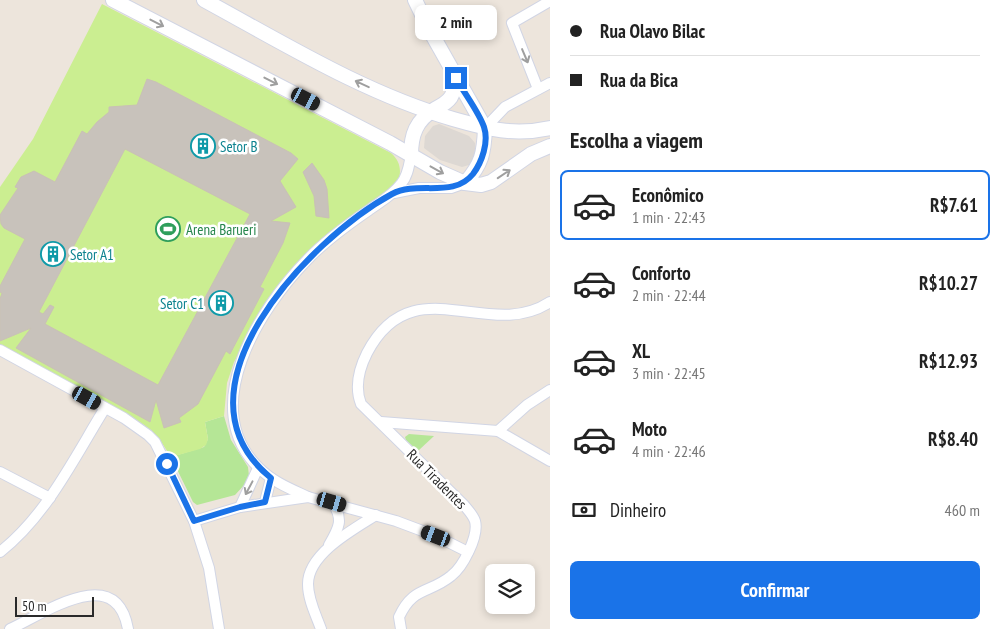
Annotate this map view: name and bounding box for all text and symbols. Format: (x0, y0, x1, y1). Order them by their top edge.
callout: 2 min (415, 5, 497, 40)
text: 2 min (440, 12, 472, 32)
one-way arrow (149, 19, 164, 28)
text: Rua Olavo Bilac (600, 19, 705, 43)
one-way arrow (521, 48, 530, 63)
route end (445, 67, 467, 89)
text: Rua da Bica (600, 68, 678, 92)
one-way arrow (264, 76, 279, 86)
one-way arrow (355, 79, 370, 88)
car (289, 86, 322, 112)
text: Escolha a viagem (570, 126, 703, 154)
building icon: Setor B (190, 133, 216, 159)
place label: Setor B (220, 137, 257, 156)
one-way arrow (430, 165, 445, 175)
one-way arrow (497, 169, 511, 179)
icon: car (572, 183, 617, 228)
text: Econômico (632, 183, 704, 207)
text: R$7.61 (930, 193, 978, 217)
text: 1 min · 22:43 (632, 207, 706, 227)
sports icon: Arena Barueri (155, 216, 181, 242)
place label: Arena Barueri (186, 220, 256, 239)
building icon: Setor A1 (40, 241, 66, 267)
place label: Setor A1 (70, 245, 114, 264)
icon: car (572, 261, 617, 306)
text: Conforto (632, 261, 691, 285)
text: R$10.27 (919, 271, 978, 295)
text: 2 min · 22:44 (632, 285, 706, 305)
building icon: Setor C1 (208, 290, 234, 316)
place label: Setor C1 (160, 294, 204, 313)
icon: car (572, 339, 617, 384)
text: XL (632, 339, 650, 363)
text: R$12.93 (919, 349, 978, 373)
text: 3 min · 22:45 (632, 363, 706, 383)
car (70, 384, 103, 412)
icon: car (572, 417, 617, 462)
text: Moto (632, 417, 667, 441)
text: R$8.40 (928, 427, 978, 451)
text: 4 min · 22:46 (632, 441, 706, 461)
street label: Rua Tiradentes (403, 445, 471, 513)
route start (156, 453, 178, 475)
one-way arrow (244, 480, 254, 495)
car (315, 491, 348, 513)
icon: cash (570, 496, 598, 524)
text: Dinheiro (610, 498, 666, 522)
text: 460 m (945, 500, 980, 520)
car (419, 524, 452, 548)
button: Confirmar (570, 561, 980, 619)
map controls (485, 564, 535, 614)
button: layers (485, 564, 535, 614)
scale bar (15, 594, 94, 617)
text: 50 m (22, 597, 47, 615)

